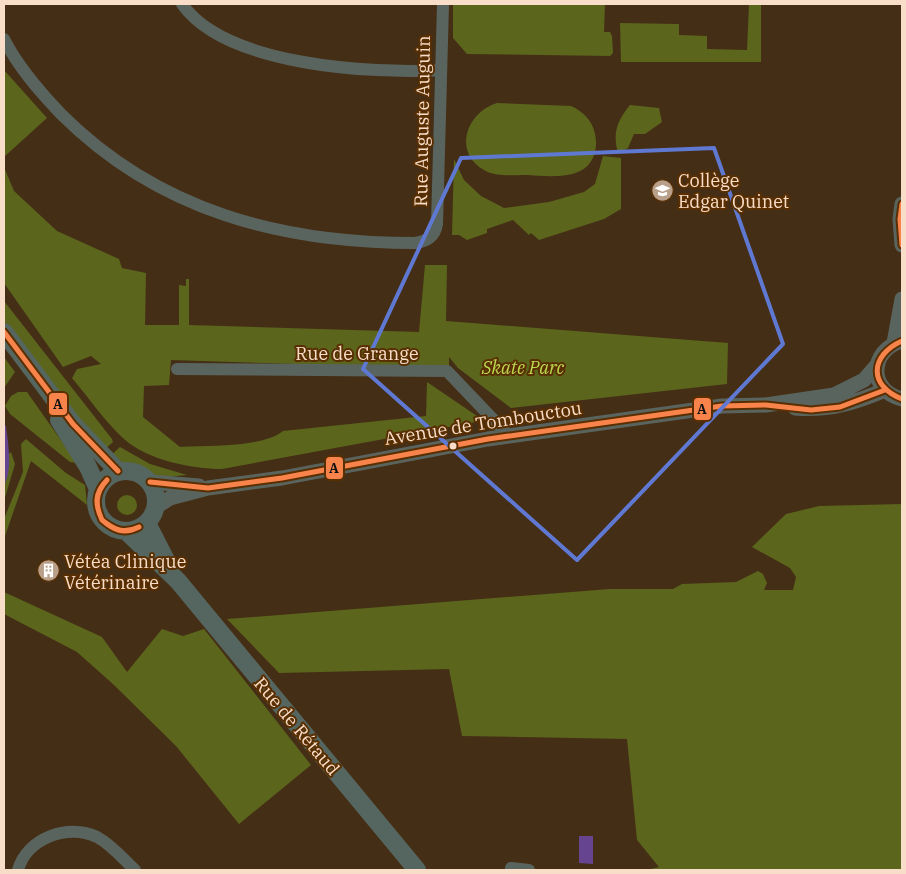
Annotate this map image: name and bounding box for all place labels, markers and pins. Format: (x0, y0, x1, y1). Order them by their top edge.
place label: Collège Edgar Quinet (678, 169, 789, 213)
school or university icon: Collège Edgar Quinet (650, 178, 674, 202)
unlabelled marker (448, 441, 458, 451)
place label: Vétéa Clinique Vétérinaire (64, 550, 186, 594)
building icon: Vétéa Clinique Vétérinaire (36, 559, 60, 583)

